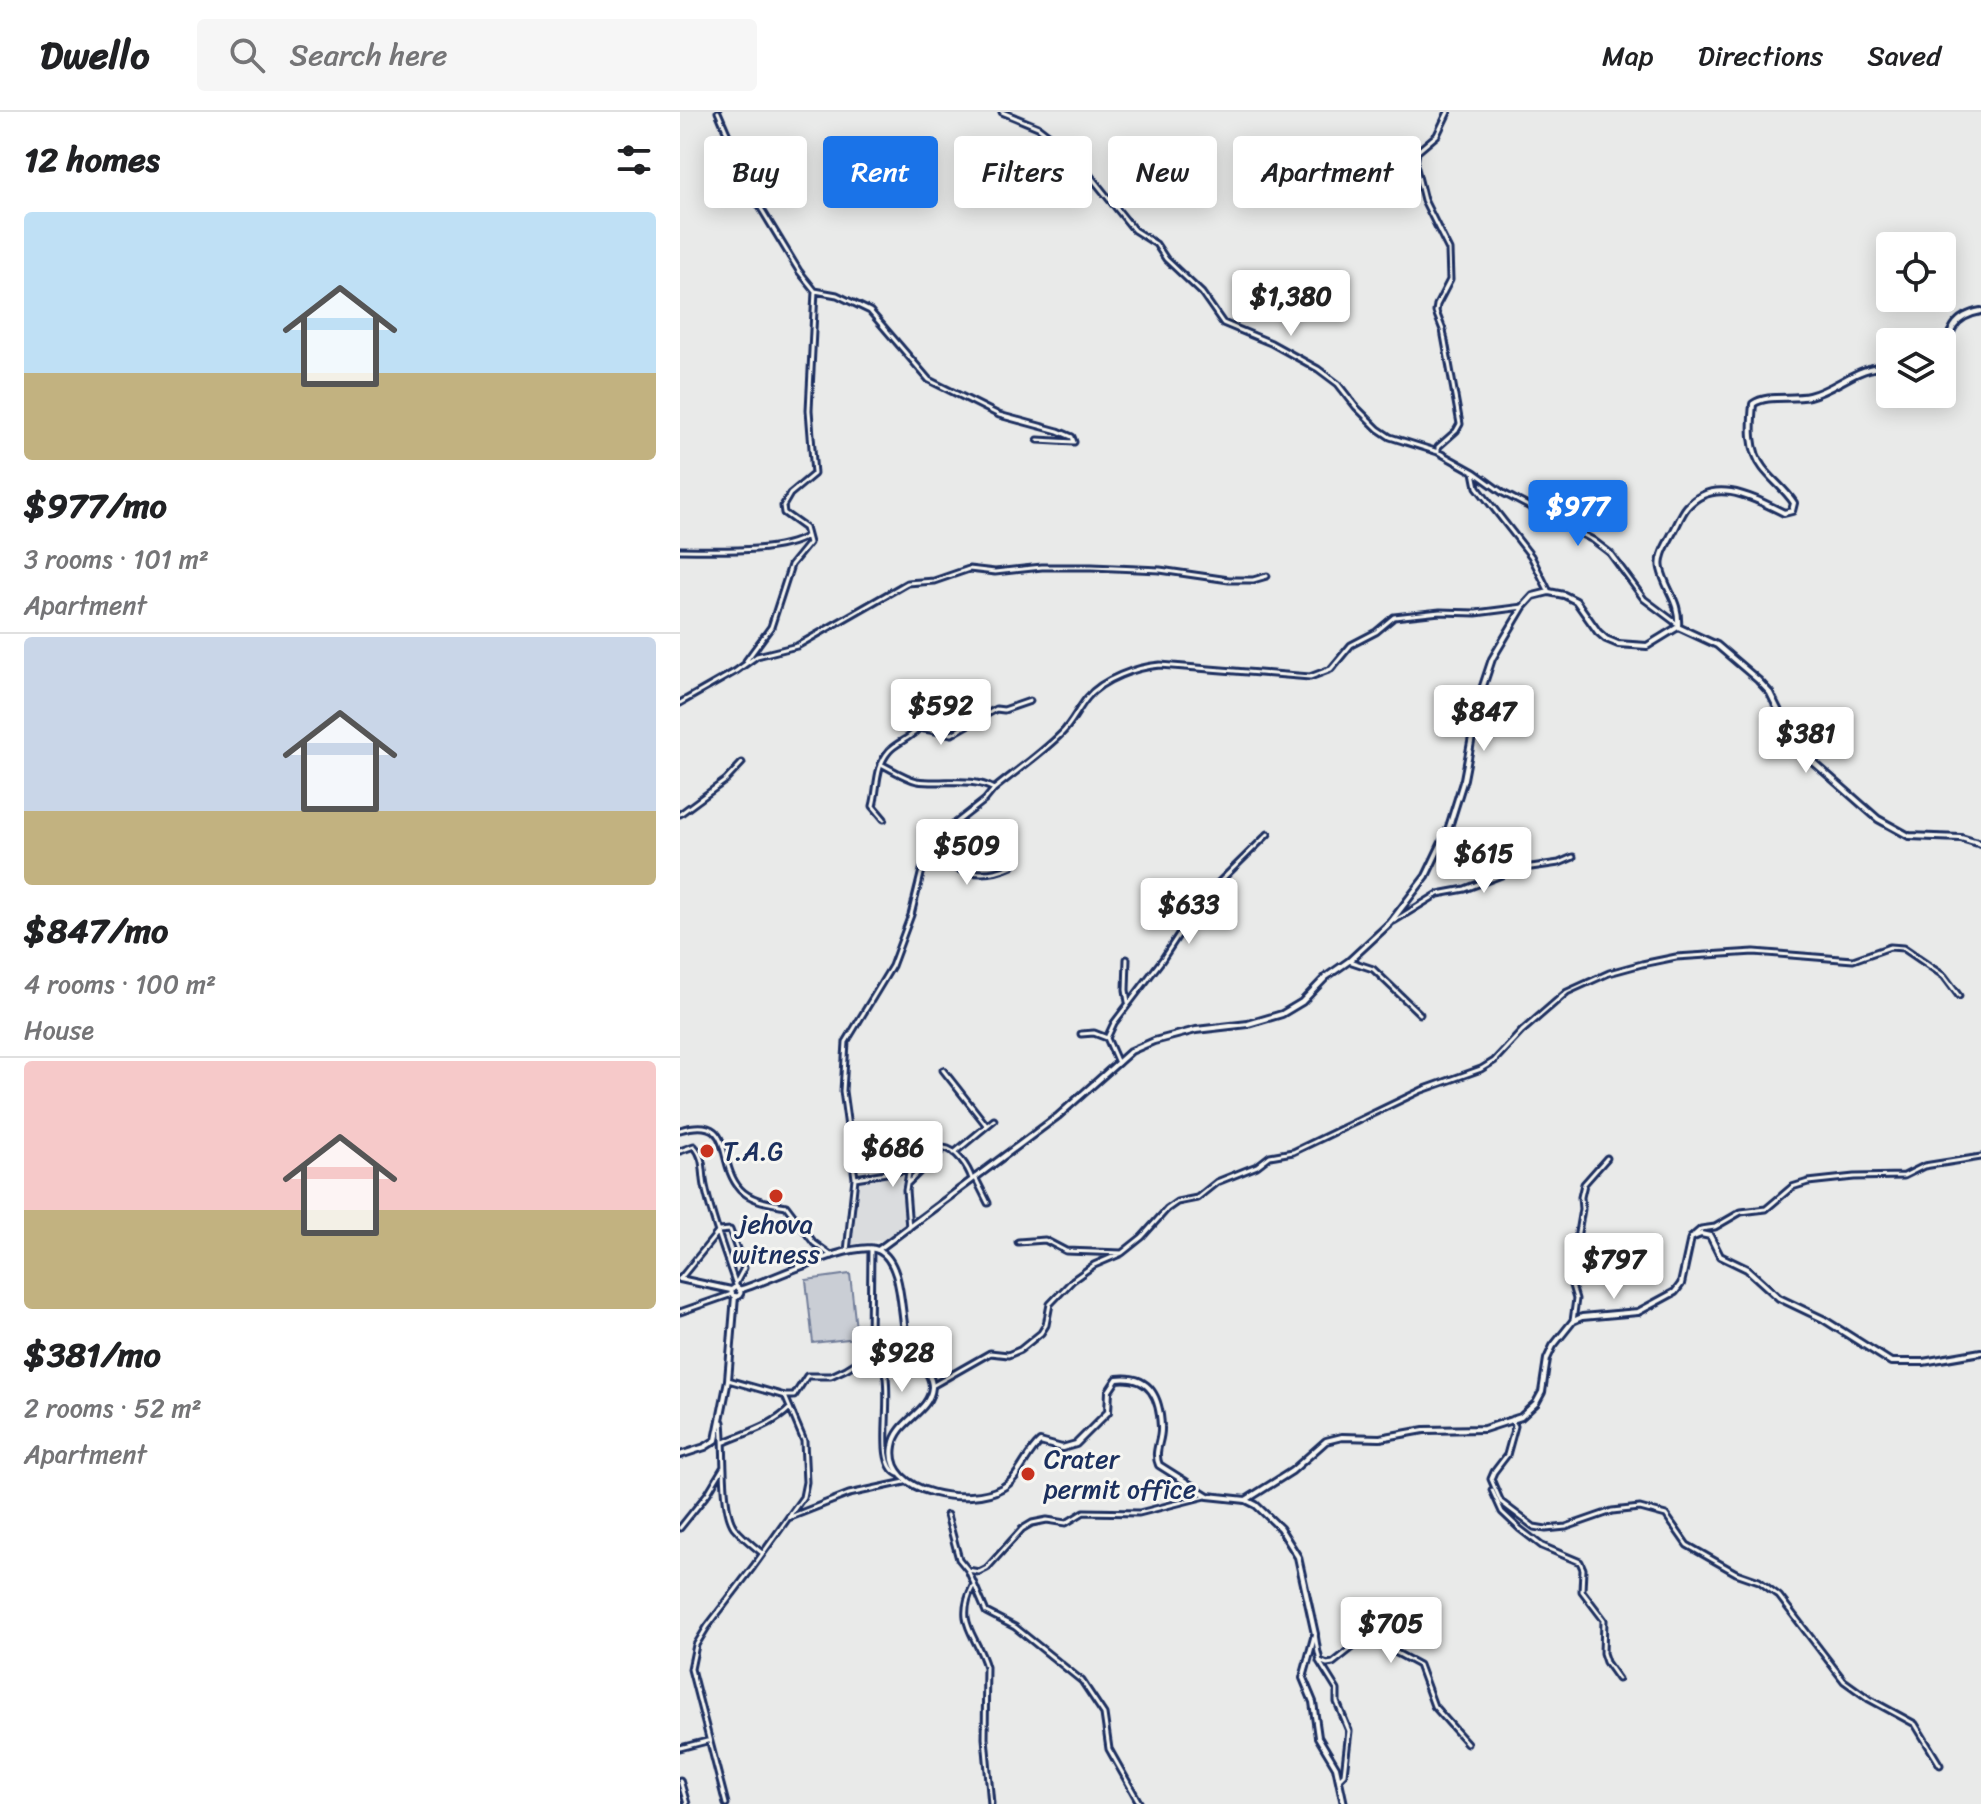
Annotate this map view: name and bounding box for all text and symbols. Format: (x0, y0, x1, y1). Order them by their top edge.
search box (197, 19, 757, 91)
text: Dwello (40, 22, 149, 89)
text: Search here (289, 28, 448, 82)
text: Map (1602, 31, 1654, 80)
text: Directions (1698, 31, 1823, 80)
text: Saved (1867, 31, 1941, 80)
icon: search (225, 33, 269, 77)
text: 12 homes (24, 130, 160, 190)
chip: Buy (704, 136, 807, 208)
chip: Rent (823, 136, 938, 208)
chip: Filters (954, 136, 1092, 208)
chip: New (1108, 136, 1217, 208)
chip: Apartment (1233, 136, 1421, 208)
icon: filters (612, 138, 656, 182)
map controls (1876, 232, 1956, 408)
button: locate (1876, 232, 1956, 312)
icon: home (268, 264, 412, 408)
pin: $1,380 (1226, 270, 1356, 338)
text: $1,380 (1250, 273, 1332, 319)
button: layers (1876, 328, 1956, 408)
text: $977/mo (24, 476, 167, 536)
pin: $977 (1531, 480, 1625, 548)
text: $977 (1546, 483, 1610, 529)
text: 3 rooms · 101 m² (24, 536, 209, 582)
text: Apartment (24, 582, 147, 628)
pin: $592 (894, 679, 988, 747)
text: $592 (909, 682, 973, 728)
pin: $847 (1437, 685, 1531, 753)
text: $847 (1452, 688, 1516, 734)
icon: home (268, 689, 412, 833)
pin: $381 (1759, 707, 1853, 775)
text: $381 (1777, 710, 1835, 756)
pin: $509 (920, 819, 1014, 887)
text: $509 (934, 822, 1000, 868)
pin: $615 (1437, 827, 1531, 895)
text: $615 (1454, 830, 1514, 876)
pin: $633 (1142, 878, 1236, 946)
text: $633 (1159, 881, 1219, 927)
text: $847/mo (24, 901, 168, 961)
text: 4 rooms · 100 m² (24, 961, 216, 1007)
text: House (24, 1007, 94, 1053)
icon: home (268, 1113, 412, 1257)
pin: $686 (846, 1121, 940, 1189)
text: $686 (862, 1124, 924, 1170)
place label: T.A.G (723, 1128, 784, 1174)
marker: T.A.G (698, 1142, 716, 1160)
marker: jehova witness (767, 1187, 785, 1205)
place label: jehova witness (732, 1201, 820, 1277)
pin: $797 (1567, 1233, 1661, 1301)
text: $797 (1582, 1236, 1646, 1282)
text: $381/mo (24, 1325, 161, 1385)
pin: $928 (855, 1326, 949, 1394)
text: $928 (870, 1329, 934, 1375)
text: 2 rooms · 52 m² (24, 1385, 202, 1431)
text: Apartment (24, 1431, 147, 1477)
place label: Crater permit office (1043, 1436, 1196, 1512)
marker: Crater permit office (1019, 1465, 1037, 1483)
pin: $705 (1344, 1597, 1438, 1665)
text: $705 (1359, 1600, 1423, 1646)

